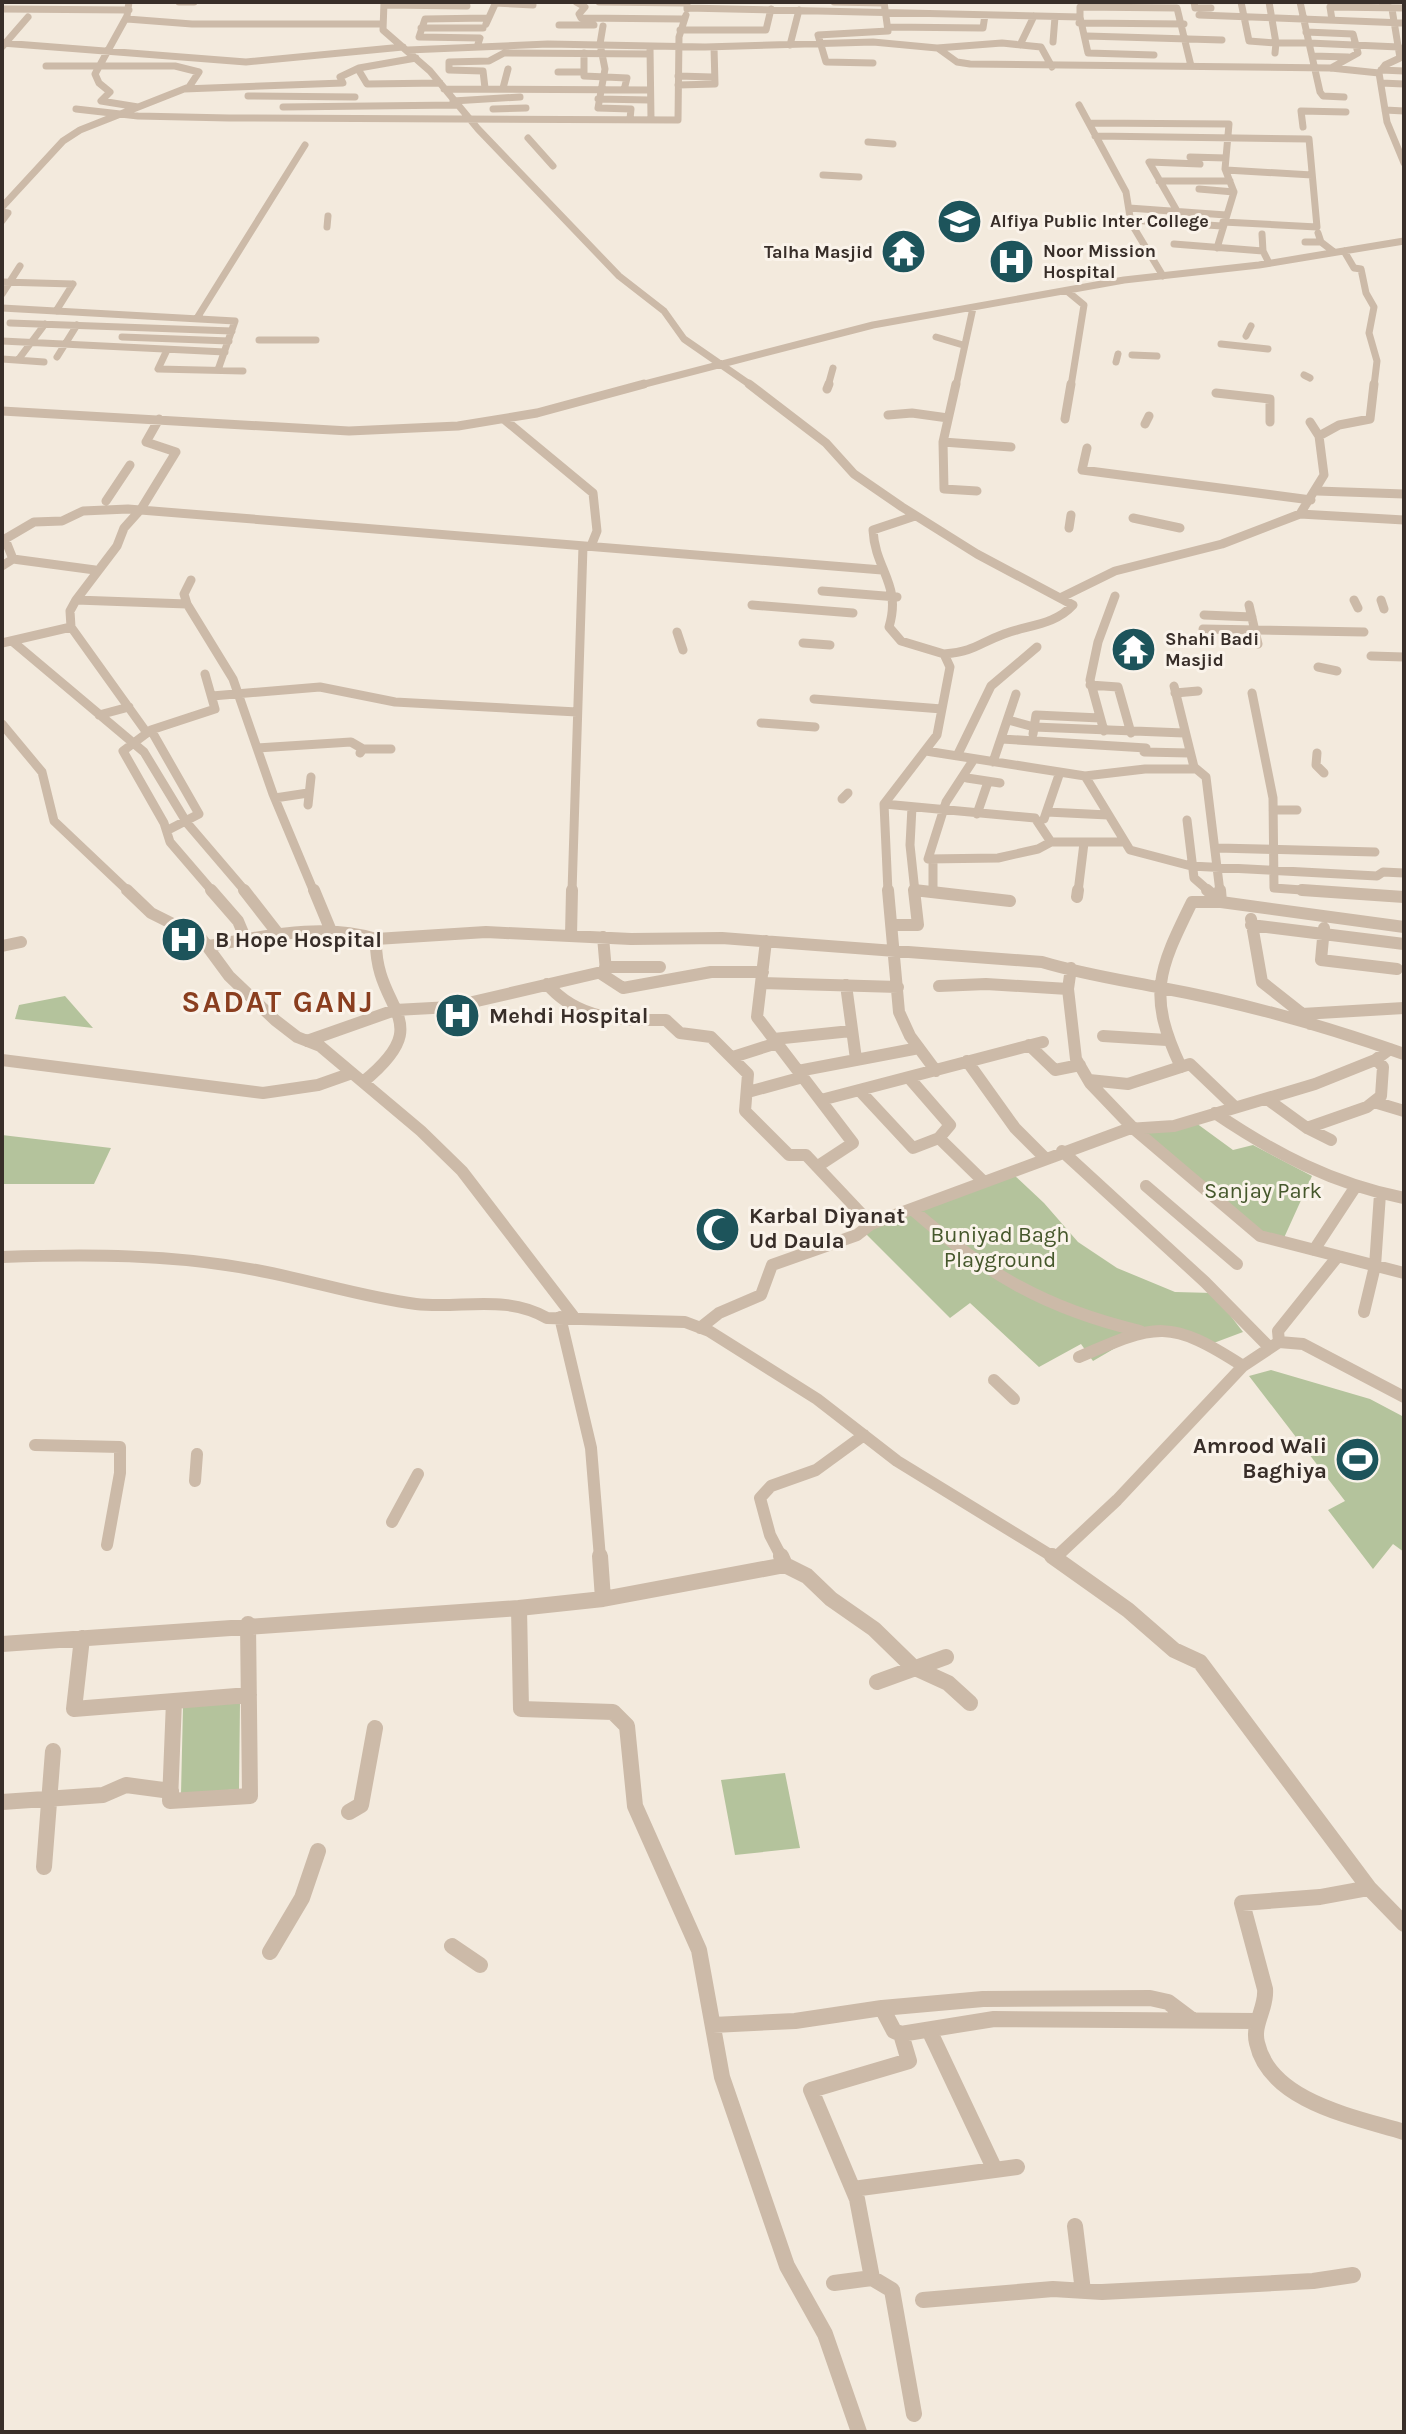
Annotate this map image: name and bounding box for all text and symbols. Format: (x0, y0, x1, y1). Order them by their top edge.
school or university icon: Alfiya Public Inter College (935, 197, 983, 245)
place label: Alfiya Public Inter College (990, 210, 1209, 232)
temple icon: Talha Masjid (880, 228, 928, 276)
hospital icon: Noor Mission Hospital (988, 237, 1036, 285)
place label: Noor Mission Hospital (1043, 240, 1156, 283)
place label: Talha Masjid (764, 241, 873, 263)
temple icon: Shahi Badi Masjid (1110, 625, 1158, 673)
place label: Shahi Badi Masjid (1165, 628, 1259, 671)
hospital icon: B Hope Hospital (160, 916, 208, 964)
place label: B Hope Hospital (215, 927, 382, 953)
district label: SADAT GANJ (181, 984, 375, 1020)
hospital icon: Mehdi Hospital (434, 992, 482, 1040)
place label: Mehdi Hospital (489, 1003, 648, 1029)
park label: Sanjay Park (1204, 1178, 1322, 1204)
place label: Karbal Diyanat Ud Daula (749, 1203, 905, 1254)
mosque icon: Karbal Diyanat Ud Daula (694, 1205, 742, 1253)
park label: Buniyad Bagh Playground (931, 1222, 1069, 1273)
place label: Amrood Wali Baghiya (1193, 1433, 1327, 1484)
sports icon: Amrood Wali Baghiya (1334, 1435, 1382, 1483)

